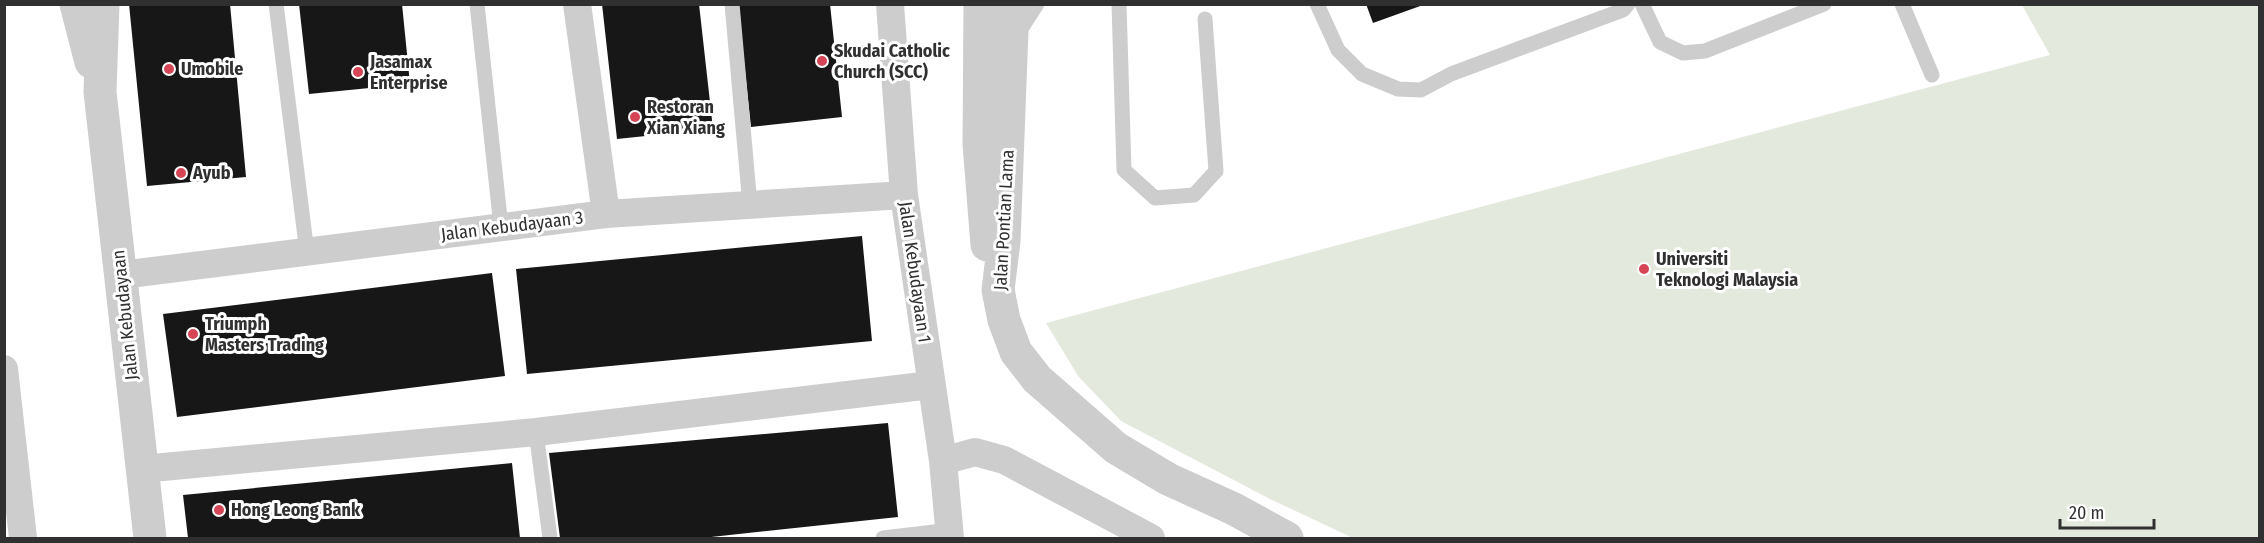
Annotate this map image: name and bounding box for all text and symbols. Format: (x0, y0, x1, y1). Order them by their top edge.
place label: Skudai Catholic Church (SCC) (834, 40, 950, 83)
place label: Jasamax Enterprise (369, 51, 448, 94)
marker: Skudai Catholic Church (SCC) (815, 54, 829, 68)
place label: Umobile (181, 58, 243, 80)
marker: Umobile (162, 62, 176, 76)
marker: Jasamax Enterprise (351, 65, 365, 79)
place label: Restoran Xian Xiang (646, 96, 725, 139)
marker: Restoran Xian Xiang (628, 110, 642, 124)
street label: Jalan Pontian Lama (989, 149, 1019, 291)
place label: Ayub (192, 162, 231, 184)
marker: Ayub (174, 166, 188, 180)
street label: Jalan Kebudayaan 1 (894, 200, 936, 344)
street label: Jalan Kebudayaan 3 (440, 206, 584, 246)
place label: Universiti Teknologi Malaysia (1656, 248, 1798, 291)
street label: Jalan Kebudayaan (107, 249, 143, 381)
marker: Universiti Teknologi Malaysia (1637, 262, 1651, 276)
place label: Triumph Masters Trading (205, 313, 324, 356)
marker: Triumph Masters Trading (186, 327, 200, 341)
scale bar (2060, 492, 2154, 530)
place label: Hong Leong Bank (231, 499, 361, 521)
text: 20 m (2069, 502, 2104, 524)
marker: Hong Leong Bank (212, 503, 226, 517)

